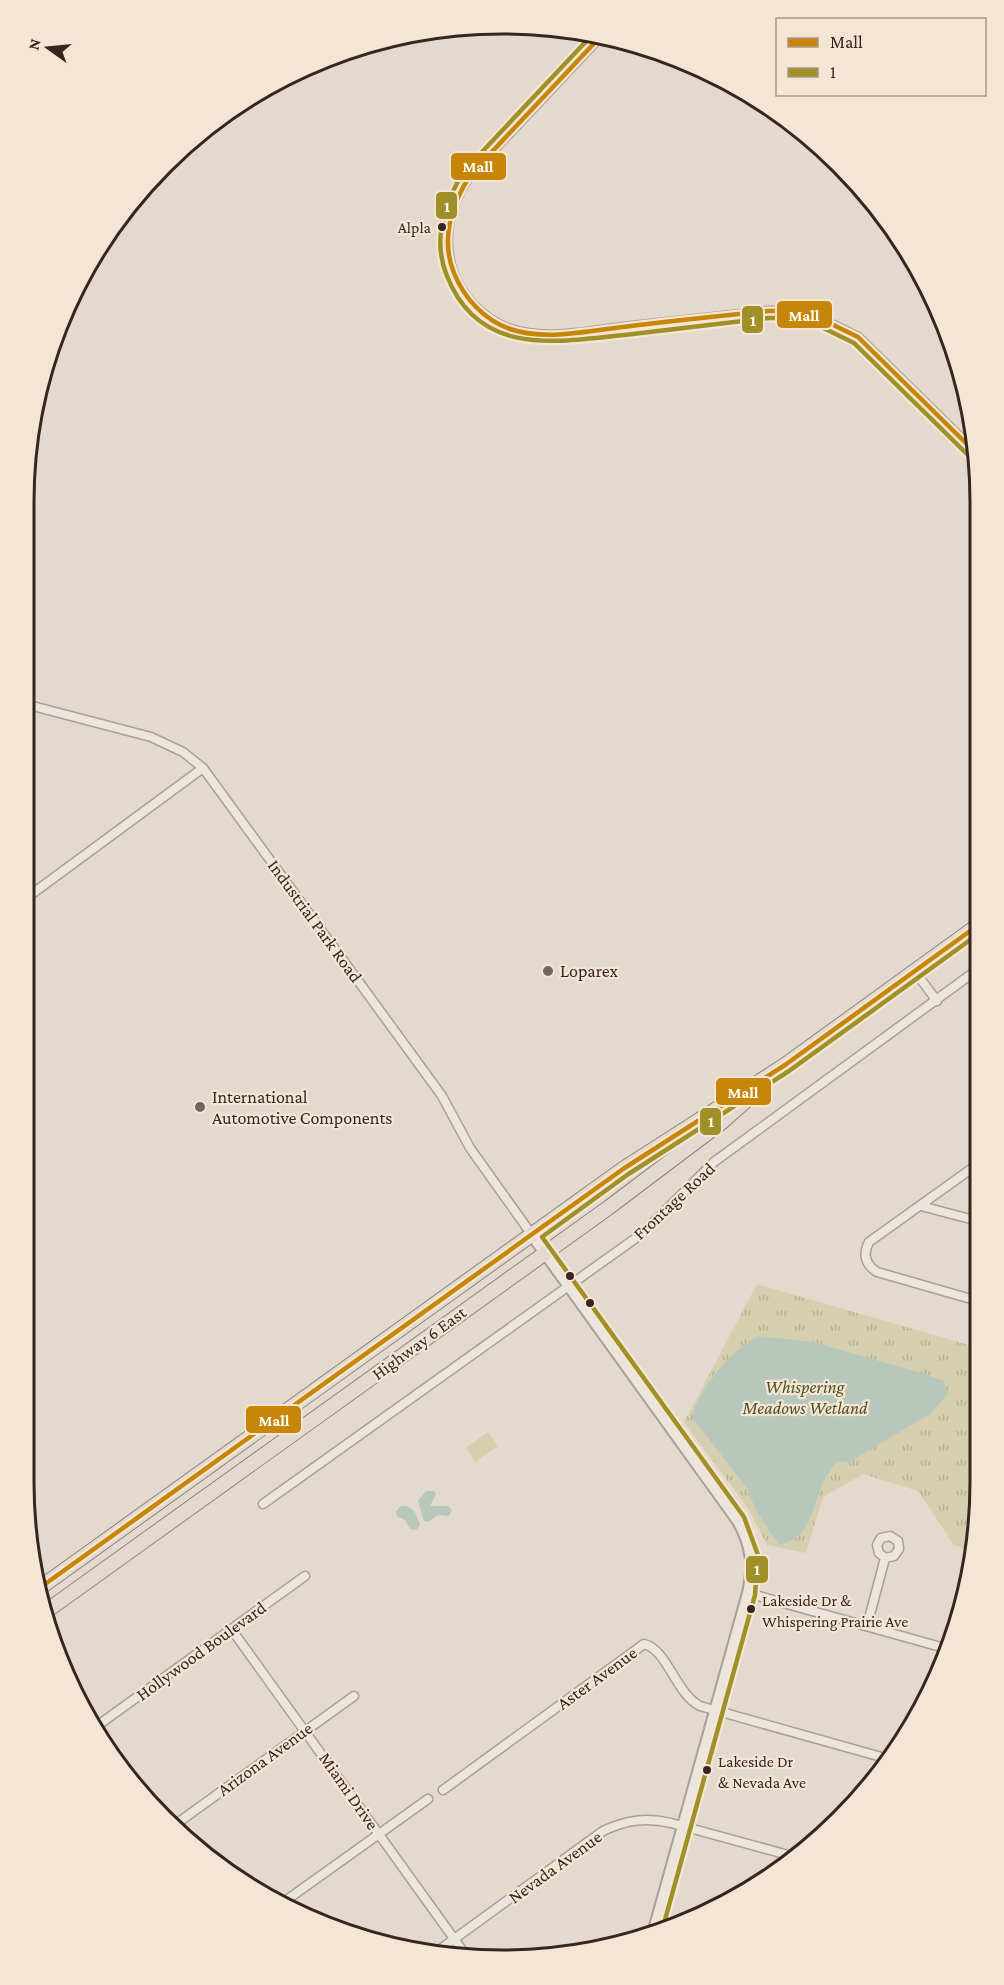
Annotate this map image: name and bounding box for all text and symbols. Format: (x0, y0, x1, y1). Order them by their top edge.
north arrow (18, 18, 78, 78)
legend (776, 18, 986, 96)
text: Mall (830, 32, 863, 52)
text: N (24, 37, 44, 52)
text: 1 (830, 62, 836, 82)
line badge: Mall (450, 152, 507, 181)
text: Mall (462, 158, 494, 175)
line badge: 1 (435, 191, 458, 220)
text: 1 (444, 198, 450, 215)
place label: Alpla (398, 219, 432, 237)
marker: Alpla (436, 221, 448, 233)
line badge: Mall (776, 300, 833, 329)
line badge: 1 (741, 305, 764, 334)
text: Mall (788, 307, 820, 324)
text: 1 (750, 312, 756, 329)
street label: Industrial Park Road (264, 856, 366, 987)
place label: Loparex (560, 961, 618, 981)
marker: Loparex (541, 964, 555, 978)
line badge: Mall (715, 1077, 772, 1106)
text: Mall (727, 1084, 759, 1101)
place label: International Automotive Components (212, 1087, 392, 1128)
marker: International Automotive Components (193, 1100, 207, 1114)
line badge: 1 (699, 1107, 722, 1136)
text: 1 (708, 1113, 714, 1130)
street label: Frontage Road (629, 1158, 719, 1244)
unlabelled marker (564, 1270, 576, 1282)
unlabelled marker (584, 1297, 596, 1309)
street label: Highway 6 East (368, 1302, 471, 1384)
park label: Whispering Meadows Wetland (741, 1377, 868, 1418)
line badge: Mall (245, 1405, 302, 1434)
text: Mall (258, 1412, 290, 1429)
line badge: 1 (745, 1555, 769, 1584)
text: 1 (754, 1561, 760, 1578)
place label: Lakeside Dr & Whispering Prairie Ave (762, 1592, 908, 1631)
street label: Hollywood Boulevard (132, 1597, 270, 1705)
marker: Lakeside Dr & Whispering Prairie Ave (745, 1603, 757, 1615)
street label: Aster Avenue (553, 1642, 641, 1714)
street label: Arizona Avenue (214, 1718, 316, 1800)
street label: Miami Drive (315, 1749, 383, 1834)
place label: Lakeside Dr & Nevada Ave (718, 1753, 806, 1791)
marker: Lakeside Dr & Nevada Ave (701, 1764, 713, 1776)
street label: Nevada Avenue (504, 1826, 606, 1908)

